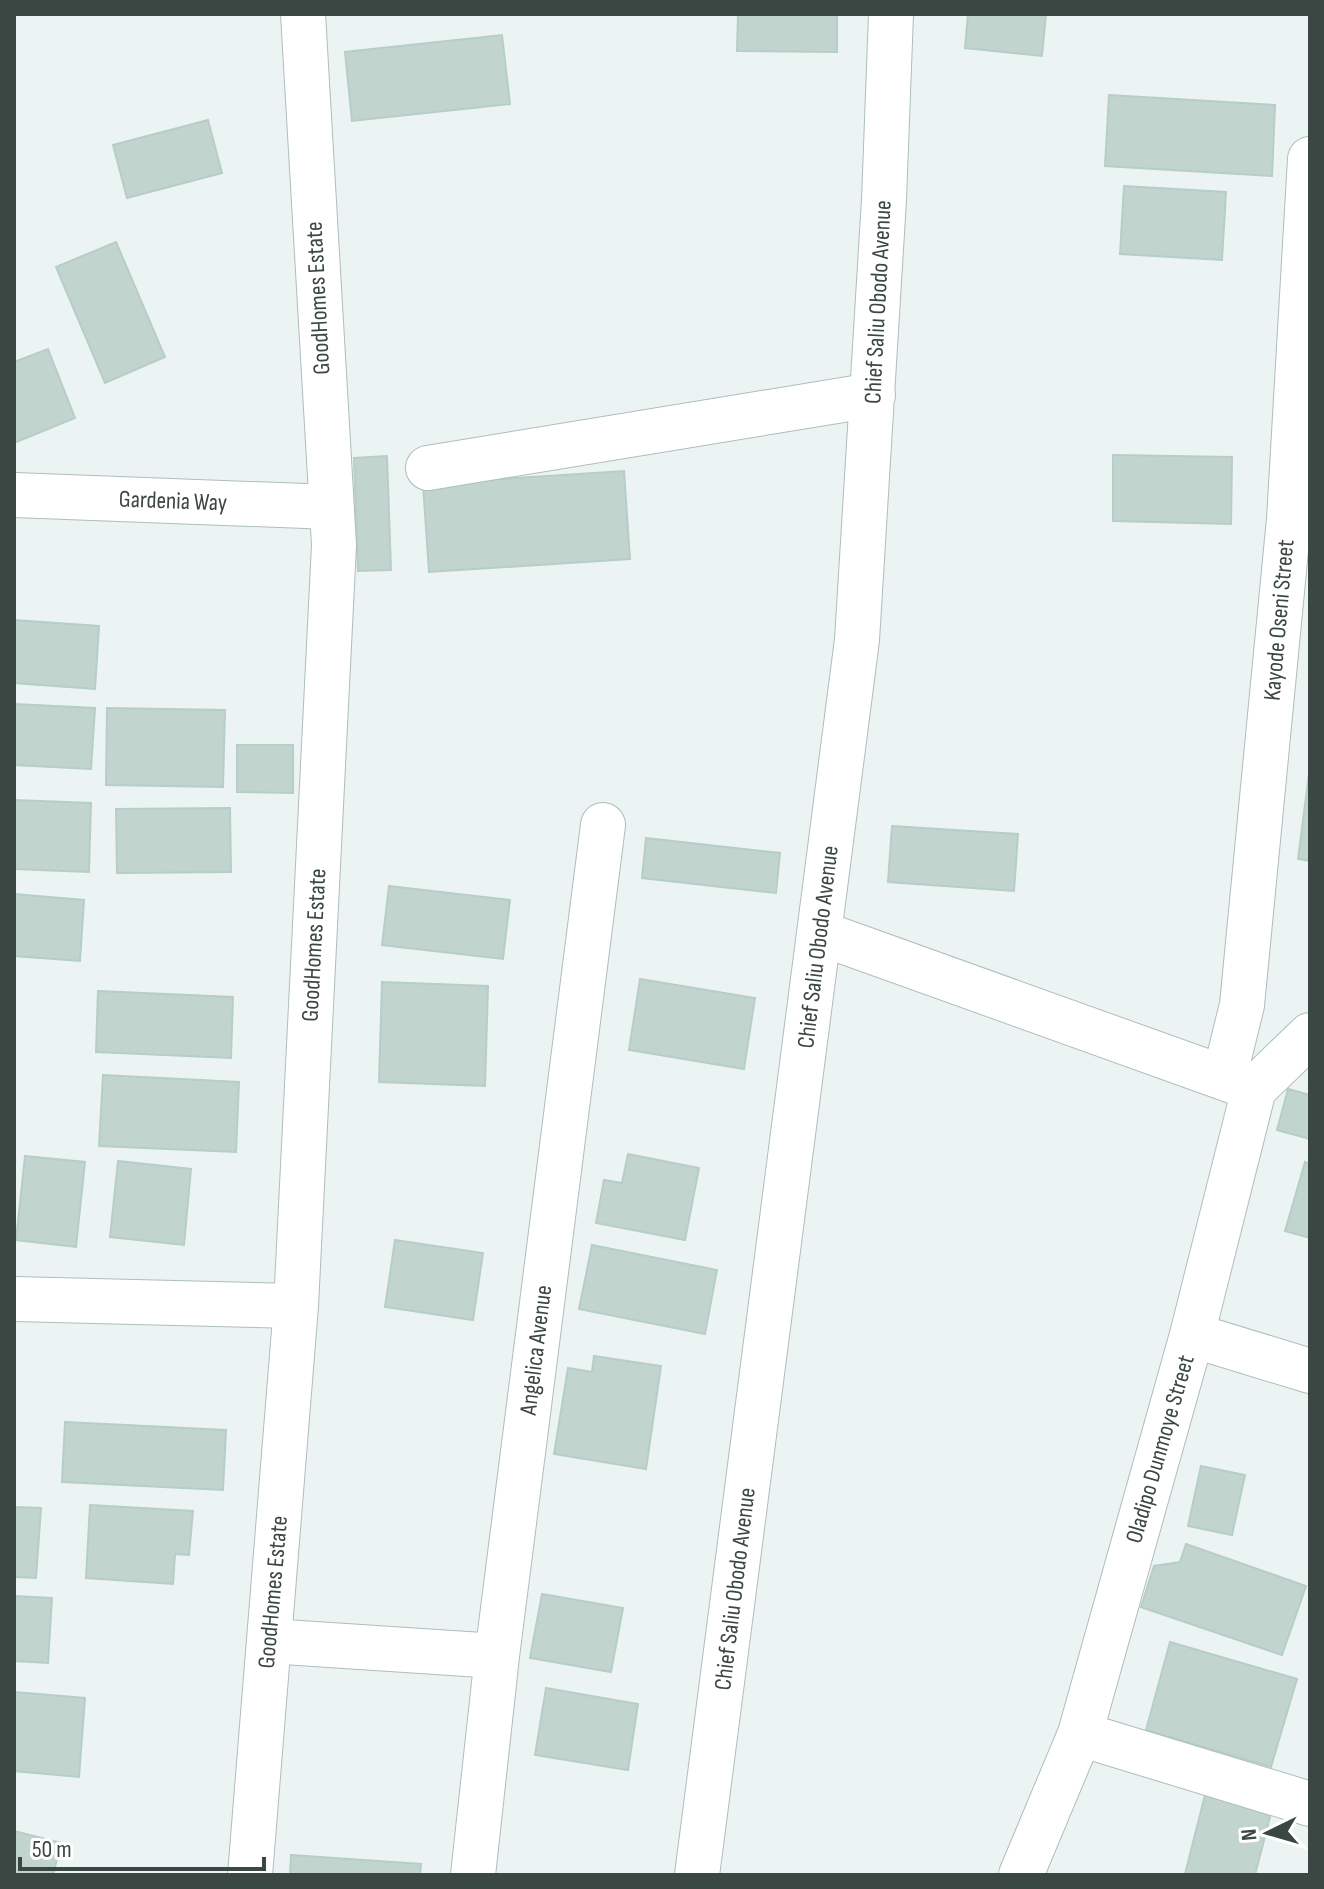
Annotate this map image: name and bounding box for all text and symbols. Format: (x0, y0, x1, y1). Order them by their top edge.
street label: Chief Saliu Obodo Avenue (858, 199, 898, 405)
street label: GoodHomes Estate (300, 221, 336, 375)
street label: Gardenia Way (118, 485, 228, 517)
street label: Kayode Oseni Street (1258, 538, 1300, 702)
street label: Chief Saliu Obodo Avenue (791, 844, 845, 1050)
street label: GoodHomes Estate (296, 868, 332, 1022)
street label: Angelica Avenue (514, 1283, 558, 1418)
street label: Oladipo Dunmoye Street (1119, 1352, 1201, 1546)
street label: Chief Saliu Obodo Avenue (708, 1486, 762, 1692)
street label: GoodHomes Estate (252, 1514, 294, 1670)
north arrow (1228, 1793, 1308, 1873)
scale bar (20, 1821, 264, 1871)
text: N (1236, 1828, 1264, 1842)
text: 50 m (32, 1835, 72, 1864)

